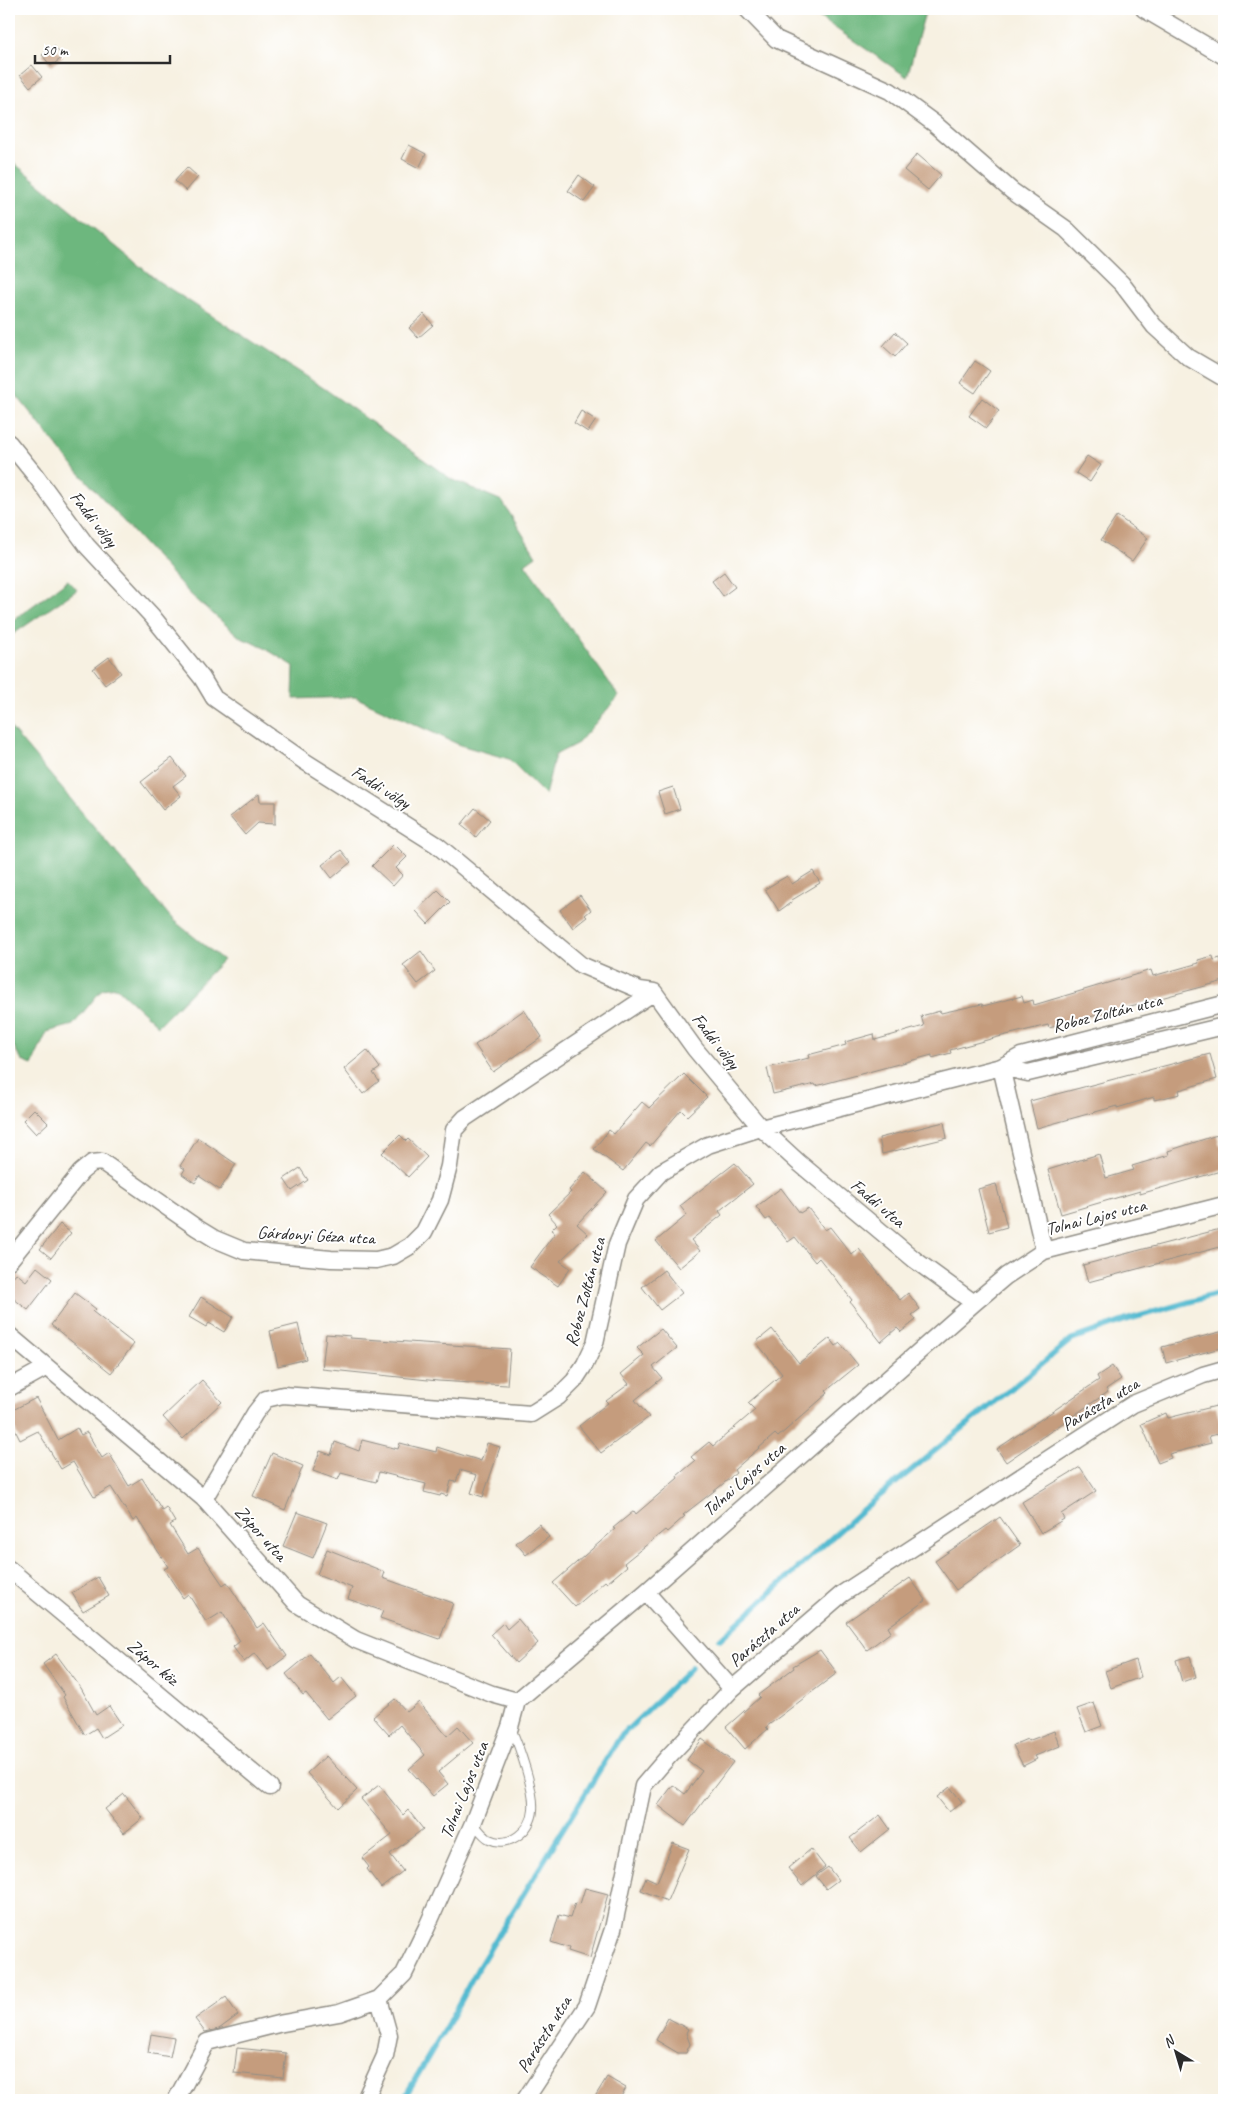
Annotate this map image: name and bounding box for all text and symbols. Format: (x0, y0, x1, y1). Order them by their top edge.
scale bar (35, 32, 170, 64)
text: 50 m (42, 41, 69, 60)
street label: Faddi völgy (65, 487, 124, 553)
street label: Faddi völgy (348, 760, 416, 815)
street label: Roboz Zoltán utca (1050, 988, 1166, 1037)
street label: Faddi völgy (687, 1009, 746, 1075)
street label: Faddi utca (846, 1174, 911, 1233)
street label: Tolnai Lajos utca (1044, 1194, 1149, 1240)
street label: Gárdonyi Géza utca (257, 1221, 377, 1249)
street label: Roboz Zoltán utca (560, 1233, 611, 1349)
street label: Parászta utca (1057, 1372, 1144, 1436)
street label: Tolnai Lajos utca (698, 1436, 791, 1521)
street label: Zápor utca (230, 1501, 293, 1567)
street label: Parászta utca (724, 1597, 805, 1672)
street label: Zápor köz (123, 1634, 185, 1691)
street label: Tolnai Lajos utca (435, 1737, 494, 1842)
street label: Parászta utca (512, 1990, 577, 2076)
north arrow (1150, 2026, 1200, 2076)
text: N (1160, 2031, 1179, 2052)

